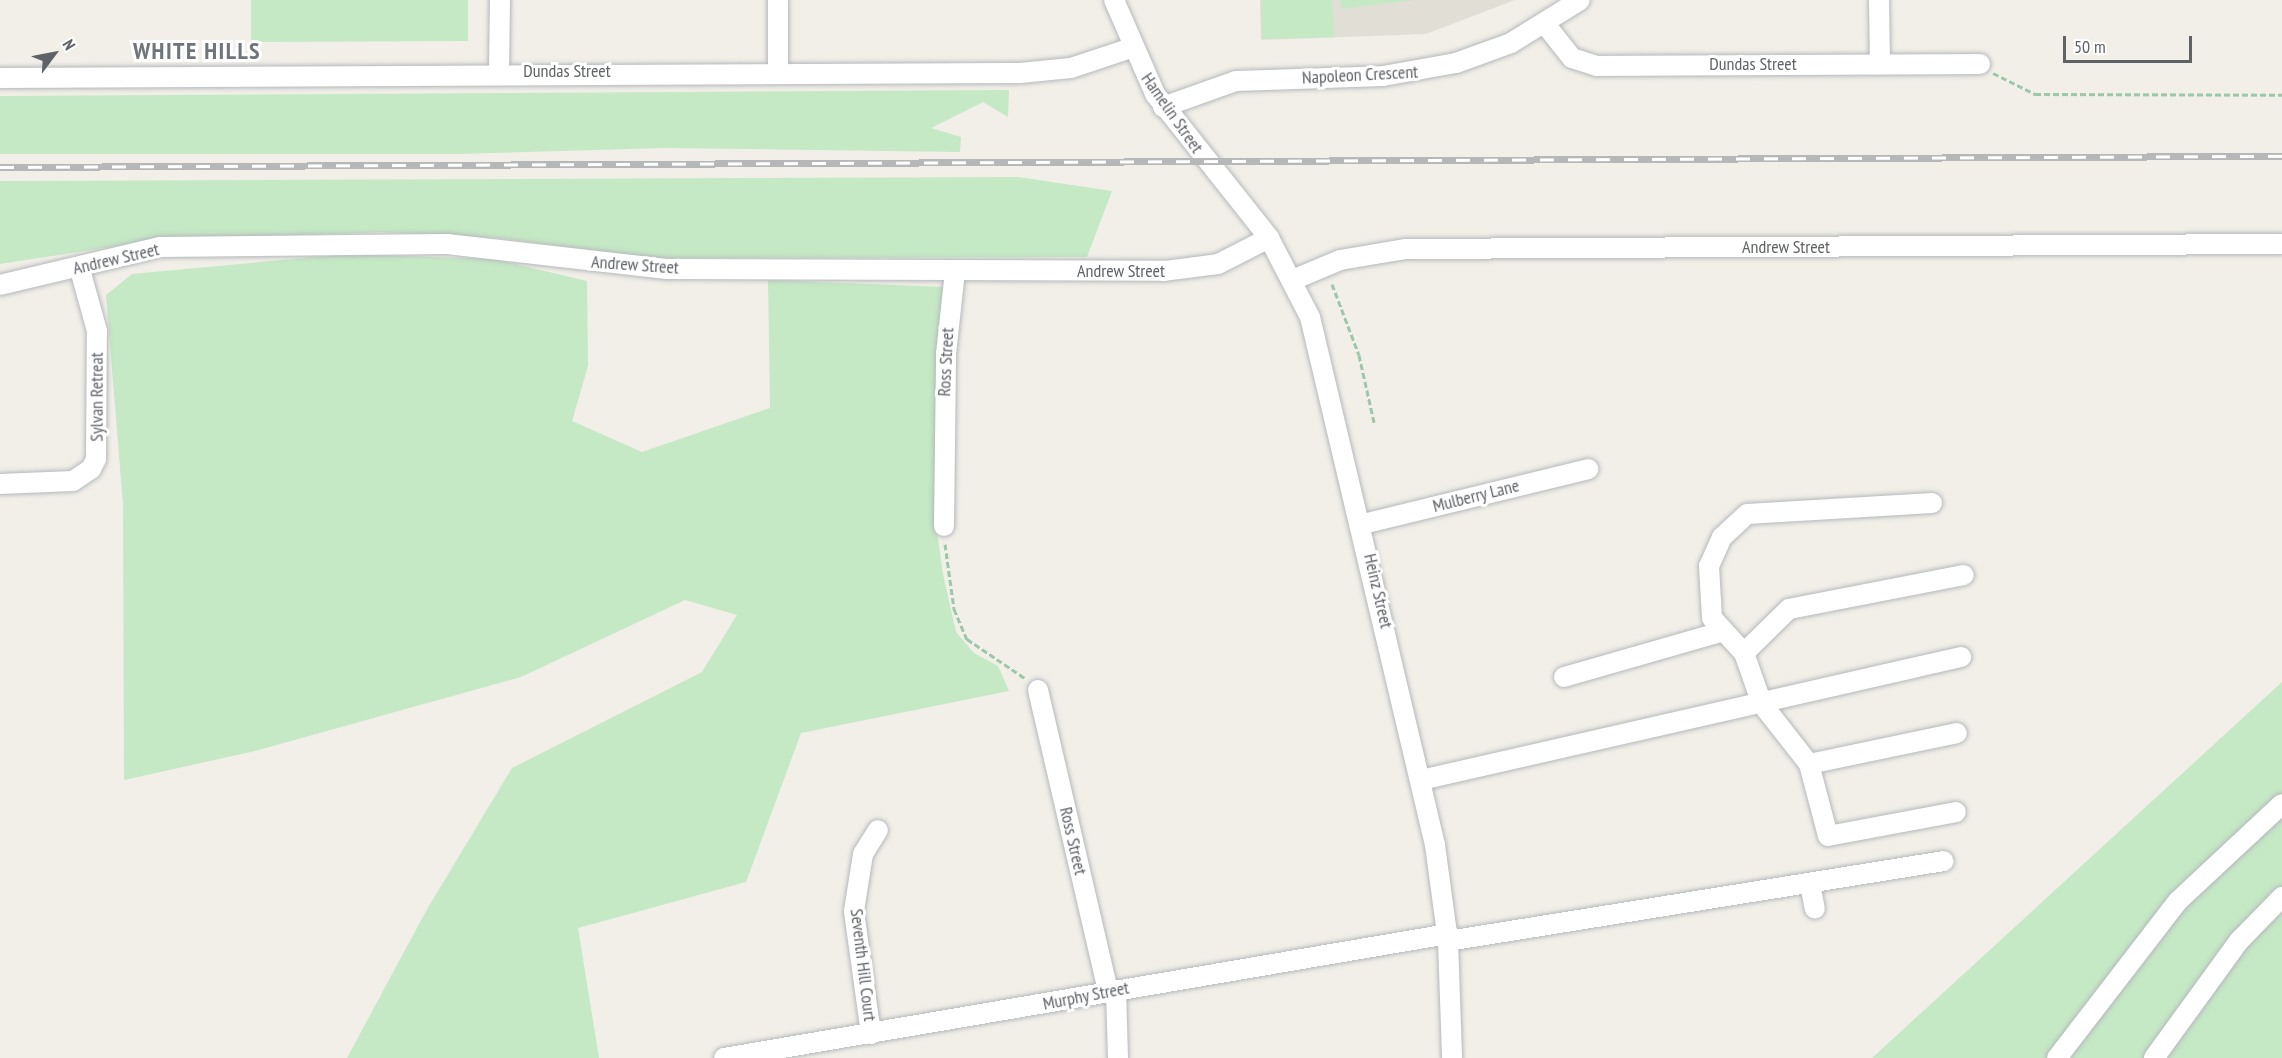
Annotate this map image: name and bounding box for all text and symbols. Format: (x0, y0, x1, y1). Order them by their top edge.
north arrow (24, 24, 84, 84)
scale bar (2066, 24, 2195, 62)
text: N (58, 35, 80, 53)
text: 50 m (2074, 35, 2106, 58)
district label: WHITE HILLS (133, 37, 261, 65)
street label: Dundas Street (1709, 53, 1797, 75)
street label: Dundas Street (523, 60, 611, 82)
street label: Napoleon Crescent (1301, 61, 1419, 89)
street label: Hamelin Street (1136, 69, 1208, 157)
street label: Andrew Street (1742, 236, 1830, 258)
street label: Andrew Street (71, 239, 161, 279)
street label: Andrew Street (590, 251, 680, 279)
street label: Andrew Street (1077, 260, 1165, 282)
street label: Ross Street (933, 327, 959, 397)
street label: Sylvan Retreat (86, 352, 108, 442)
street label: Mulberry Lane (1430, 475, 1522, 517)
street label: Heinz Street (1359, 551, 1397, 631)
street label: Ross Street (1055, 805, 1091, 877)
street label: Seventh Hill Court (845, 907, 881, 1023)
street label: Murphy Street (1041, 977, 1131, 1015)

